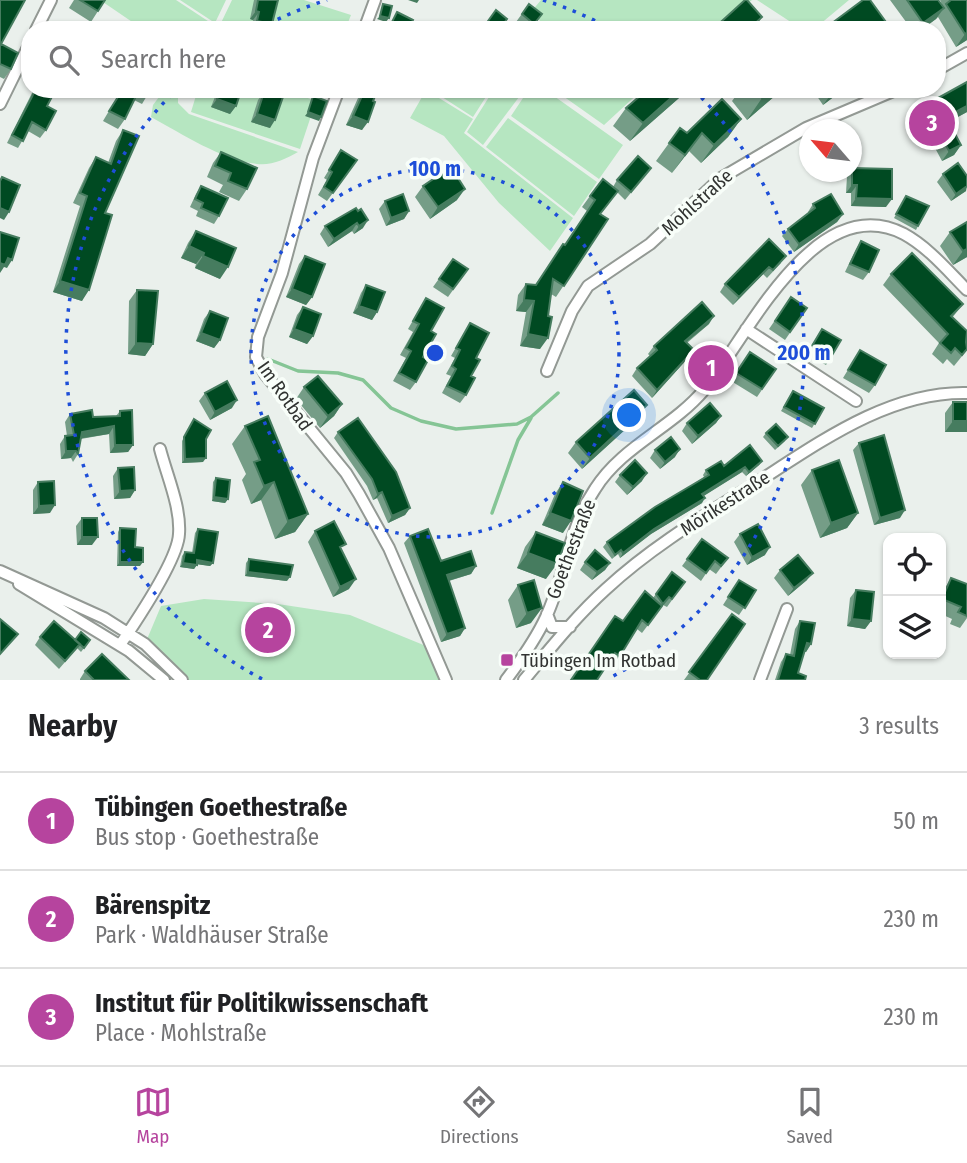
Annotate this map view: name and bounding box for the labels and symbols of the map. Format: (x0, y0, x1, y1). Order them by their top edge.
pin: 3 (909, 97, 955, 149)
north arrow (799, 119, 862, 182)
text: 100 m (409, 156, 461, 182)
street label: Mohlstraße (657, 164, 737, 240)
text: 200 m (776, 340, 831, 366)
centre of rings (423, 341, 447, 365)
pin: 1 (688, 342, 734, 394)
street label: Im Rotbad (253, 357, 317, 435)
your location (612, 398, 646, 432)
street label: Mörikestraße (676, 466, 774, 540)
street label: Goethestraße (541, 496, 601, 602)
pin: 2 (245, 604, 291, 656)
place label: Tübingen Im Rotbad (521, 649, 676, 672)
marker: Tübingen Im Rotbad (499, 652, 515, 668)

